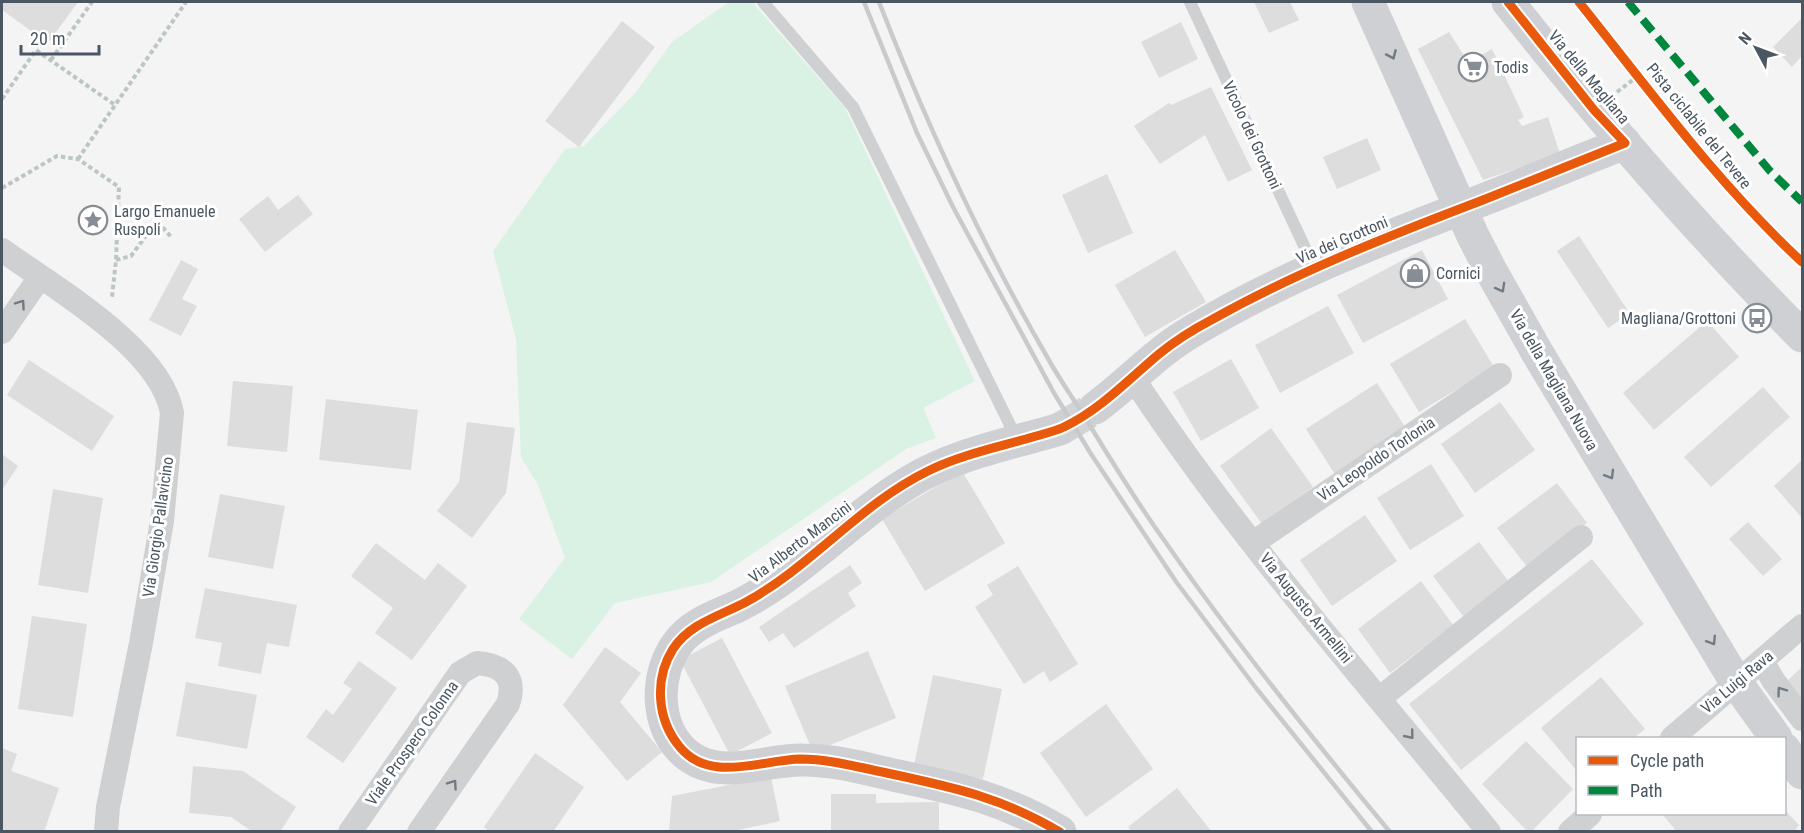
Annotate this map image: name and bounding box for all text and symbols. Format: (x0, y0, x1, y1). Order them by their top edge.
scale bar (21, 18, 99, 56)
north arrow (1726, 18, 1786, 78)
street label: Via della Magliana (1544, 26, 1634, 128)
text: 20 m (30, 28, 65, 49)
text: N (1735, 29, 1755, 48)
one-way arrow (1385, 48, 1397, 59)
supermarket icon: Todis (1457, 51, 1489, 83)
place label: Todis (1494, 58, 1529, 77)
street label: Pista ciclabile del Tevere (1643, 59, 1755, 193)
street label: Vicolo dei Grottoni (1219, 78, 1285, 192)
place label: Largo Emanuele Ruspoli (114, 202, 215, 239)
place icon: Largo Emanuele Ruspoli (77, 204, 109, 236)
street label: Via dei Grottoni (1293, 212, 1391, 268)
shop icon: Cornici (1399, 257, 1431, 289)
place label: Cornici (1436, 264, 1480, 283)
one-way arrow (1494, 282, 1505, 293)
one-way arrow (14, 300, 25, 311)
bus stop icon: Magliana/Grottoni (1741, 302, 1773, 334)
street label: Via della Magliana Nuova (1506, 306, 1602, 454)
place label: Magliana/Grottoni (1621, 309, 1736, 328)
street label: Via Leopoldo Torlonia (1314, 413, 1438, 505)
street label: Via Giorgio Pallavicino (139, 455, 177, 599)
one-way arrow (1603, 469, 1615, 479)
street label: Via Alberto Mancini (745, 497, 855, 587)
street label: Via Augusto Armellini (1256, 549, 1356, 667)
one-way arrow (1704, 635, 1716, 645)
street label: Via Luigi Rava (1697, 646, 1777, 718)
street label: Viale Prospero Colonna (362, 677, 462, 809)
one-way arrow (1778, 686, 1789, 697)
one-way arrow (1402, 728, 1413, 739)
legend (1576, 737, 1786, 815)
text: Cycle path (1630, 750, 1704, 771)
one-way arrow (446, 779, 457, 790)
text: Path (1630, 780, 1663, 801)

